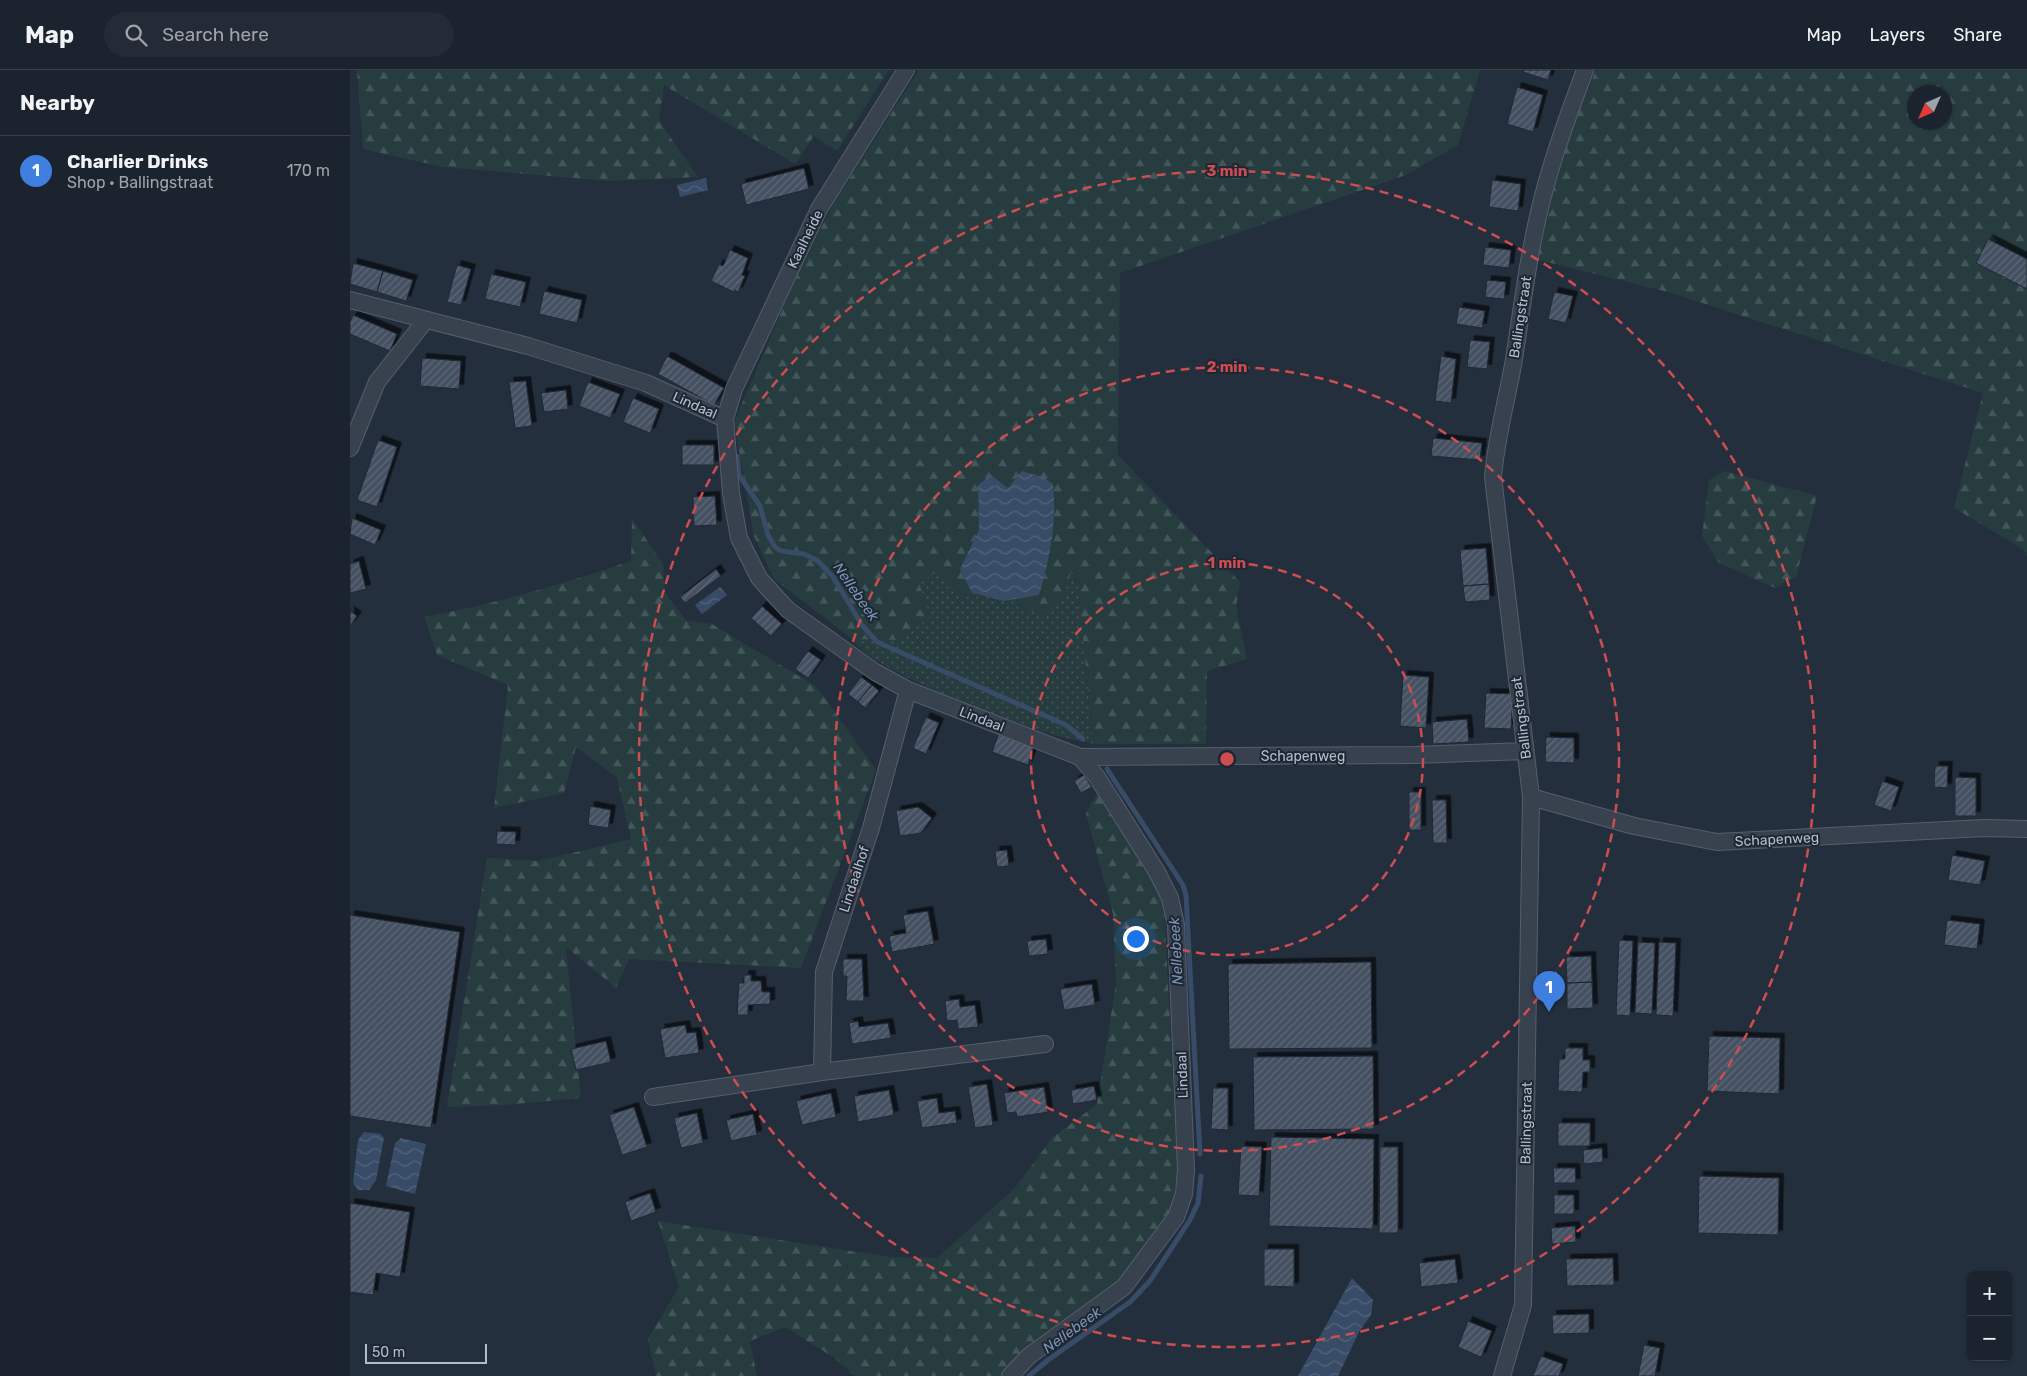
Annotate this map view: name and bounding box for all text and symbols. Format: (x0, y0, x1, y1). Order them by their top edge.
search box (104, 12, 454, 57)
text: Map (25, 21, 74, 49)
icon: search (122, 21, 150, 49)
text: Search here (162, 23, 269, 46)
text: Map (1807, 24, 1842, 46)
text: Layers (1870, 24, 1925, 46)
text: Share (1953, 24, 2002, 46)
north arrow (1907, 85, 1952, 130)
text: Nearby (20, 90, 95, 115)
text: Charlier Drinks (67, 150, 208, 173)
text: 1 (32, 161, 40, 180)
text: 170 m (287, 161, 330, 180)
text: 3 min (1207, 162, 1247, 180)
text: Shop · Ballingstraat (67, 173, 213, 192)
street label: Kaalheide (784, 207, 827, 271)
street label: Ballingstraat (1506, 274, 1535, 359)
text: 2 min (1207, 358, 1247, 376)
street label: Lindaal (670, 388, 720, 423)
text: 1 min (1208, 554, 1246, 572)
water label: Nellebeek (829, 559, 883, 625)
street label: Ballingstraat (1508, 675, 1535, 760)
street label: Lindaal (957, 703, 1007, 736)
street label: Schapenweg (1261, 748, 1345, 765)
centre of rings (1218, 750, 1236, 768)
street label: Schapenweg (1734, 829, 1820, 850)
street label: Lindaalhof (836, 843, 873, 915)
water label: Nellebeek (1165, 916, 1187, 985)
your location (1123, 926, 1149, 952)
pin: 1 (1533, 971, 1565, 1012)
street label: Lindaal (1173, 1051, 1192, 1099)
street label: Ballingstraat (1517, 1081, 1536, 1165)
map controls (1967, 1271, 2012, 1361)
button: + (1967, 1271, 2012, 1316)
water label: Nellebeek (1039, 1303, 1105, 1357)
button: − (1967, 1316, 2012, 1361)
scale bar (365, 1341, 488, 1364)
text: 50 m (372, 1344, 405, 1361)

